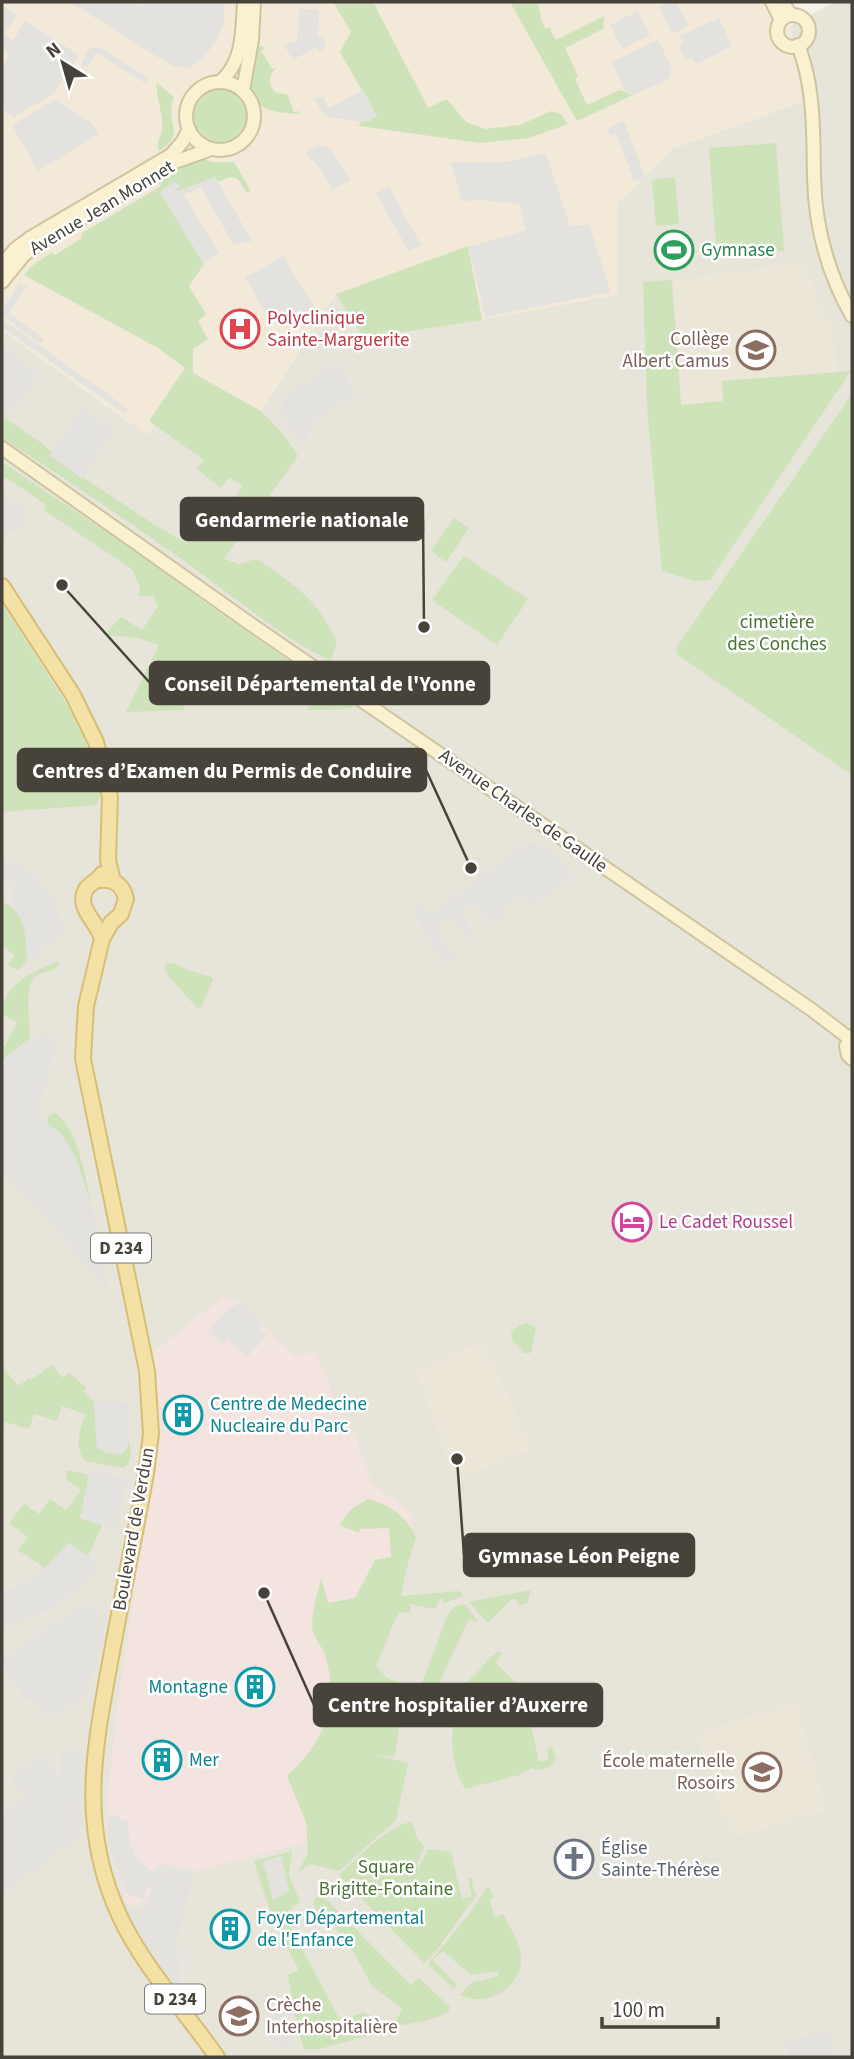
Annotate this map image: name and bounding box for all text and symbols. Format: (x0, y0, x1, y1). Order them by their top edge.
north arrow (28, 28, 98, 98)
text: N (40, 36, 67, 65)
street label: Avenue Jean Monnet (24, 154, 180, 262)
sports icon: Gymnase (653, 229, 695, 271)
place label: Gymnase (701, 237, 775, 264)
place label: Polyclinique Sainte-Marguerite (267, 305, 409, 354)
hospital icon: Polyclinique Sainte-Marguerite (219, 308, 261, 350)
place label: Collège Albert Camus (623, 326, 729, 375)
school or university icon: Collège Albert Camus (735, 329, 777, 371)
callout: Gendarmerie nationale (181, 498, 423, 540)
text: Gendarmerie nationale (195, 505, 409, 535)
park label: cimetière des Conches (727, 609, 827, 658)
callout: Conseil Départemental de l'Yonne (150, 662, 489, 704)
text: Conseil Départemental de l'Yonne (164, 669, 476, 699)
street label: Avenue Charles de Gaulle (433, 743, 613, 879)
callout: Centres d’Examen du Permis de Conduire (18, 749, 426, 791)
text: Centres d’Examen du Permis de Conduire (32, 756, 412, 786)
hotel icon: Le Cadet Roussel (611, 1201, 653, 1243)
place label: Le Cadet Roussel (659, 1209, 793, 1236)
road number: D 234 (91, 1233, 151, 1262)
place label: Centre de Medecine Nucleaire du Parc (210, 1391, 367, 1440)
building icon: Centre de Medecine Nucleaire du Parc (162, 1394, 204, 1436)
street label: Boulevard de Verdun (106, 1445, 162, 1613)
callout: Gymnase Léon Peigne (464, 1534, 694, 1576)
text: Gymnase Léon Peigne (478, 1541, 680, 1571)
building icon: Montagne (234, 1666, 276, 1708)
place label: Montagne (149, 1674, 228, 1701)
callout: Centre hospitalier d’Auxerre (314, 1684, 602, 1726)
text: Centre hospitalier d’Auxerre (328, 1690, 588, 1720)
building icon: Mer (141, 1739, 183, 1781)
place label: Mer (189, 1747, 219, 1774)
place label: École maternelle Rosoirs (602, 1748, 735, 1797)
school or university icon: École maternelle Rosoirs (741, 1751, 783, 1793)
place label: Église Sainte-Thérèse (601, 1835, 720, 1884)
church icon: Église Sainte-Thérèse (553, 1838, 595, 1880)
park label: Square Brigitte-Fontaine (319, 1854, 453, 1903)
place label: Foyer Départemental de l'Enfance (257, 1905, 424, 1954)
building icon: Foyer Départemental de l'Enfance (209, 1908, 251, 1950)
road number: D 234 (145, 1984, 205, 2013)
scale bar (602, 1986, 718, 2030)
place label: Crèche Interhospitalière (266, 1992, 398, 2041)
school or university icon: Crèche Interhospitalière (218, 1995, 260, 2037)
text: 100 m (612, 1995, 665, 2025)

